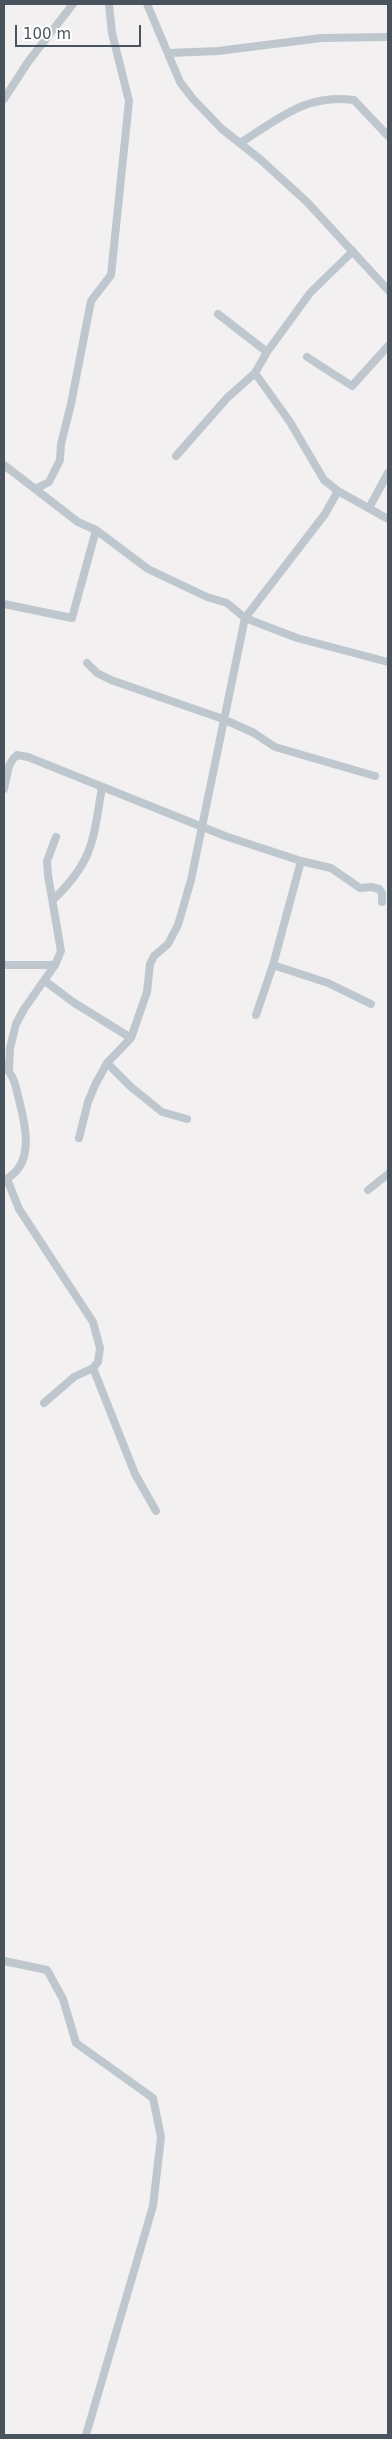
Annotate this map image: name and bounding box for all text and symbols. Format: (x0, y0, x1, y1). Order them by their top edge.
scale bar (18, 15, 144, 47)
text: 100 m (23, 25, 71, 43)

